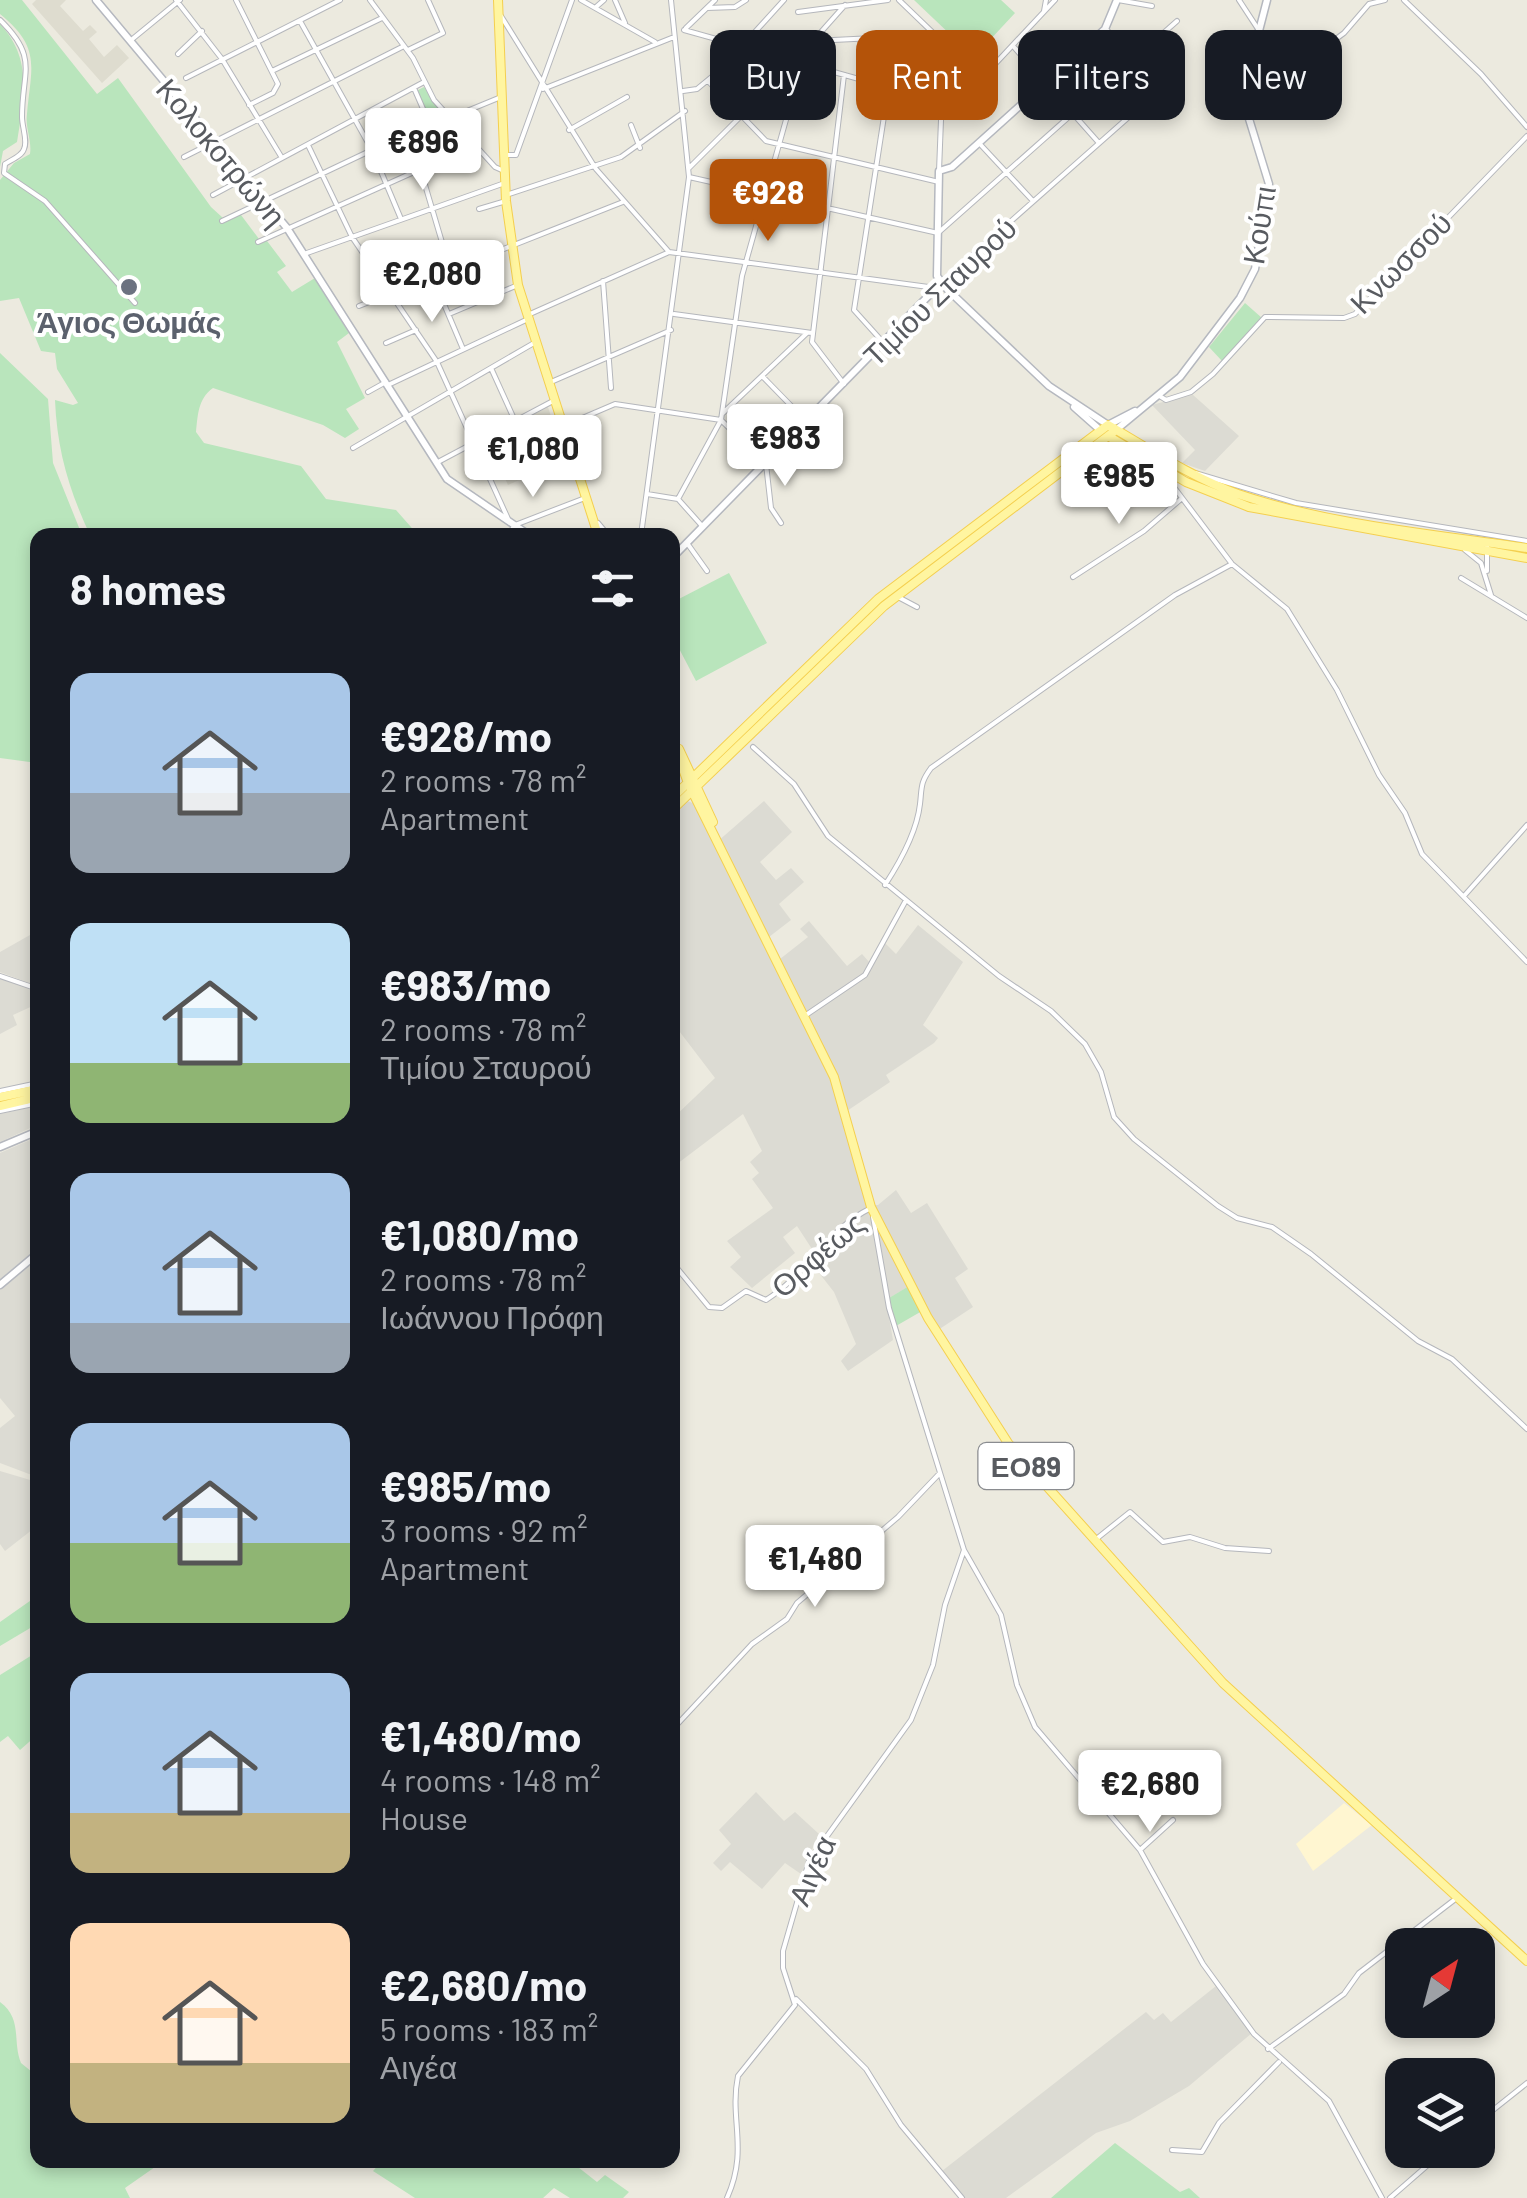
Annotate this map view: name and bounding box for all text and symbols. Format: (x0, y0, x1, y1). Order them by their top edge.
chip: Buy (710, 30, 836, 120)
chip: Rent (856, 30, 998, 120)
chip: Filters (1018, 30, 1185, 120)
chip: New (1205, 30, 1342, 120)
street label: Κολοκοτρώνη (150, 71, 294, 233)
pin: €896 (364, 108, 482, 193)
text: €896 (387, 121, 459, 159)
pin: €928 (709, 159, 827, 244)
text: €928 (732, 172, 804, 210)
street label: Κούπι (1234, 183, 1282, 267)
street label: Κνωσσού (1342, 204, 1458, 320)
street label: Τιμίου Σταυρού (855, 209, 1023, 373)
pin: €2,080 (351, 240, 513, 325)
text: €2,080 (382, 253, 482, 291)
marker: Άγιος Θωμάς (118, 276, 140, 298)
place label: Άγιος Θωμάς (37, 303, 221, 339)
pin: €983 (726, 404, 844, 489)
pin: €1,080 (452, 415, 614, 500)
text: €983 (749, 417, 821, 455)
text: €1,080 (486, 428, 580, 466)
pin: €985 (1060, 442, 1178, 527)
text: €985 (1083, 455, 1155, 493)
icon: filters (585, 561, 640, 616)
text: 8 homes (70, 563, 226, 613)
text: €928/mo (380, 710, 552, 760)
icon: home (150, 713, 270, 833)
text: 2 rooms · 78 m² (380, 760, 586, 798)
text: Apartment (380, 798, 529, 836)
text: €983/mo (380, 959, 551, 1009)
icon: home (150, 963, 270, 1083)
text: 2 rooms · 78 m² (380, 1009, 586, 1047)
text: Τιμίου Σταυρού (380, 1047, 592, 1085)
street label: Ορφέως (763, 1204, 871, 1304)
text: €1,080/mo (380, 1209, 579, 1259)
icon: home (150, 1213, 270, 1333)
text: 2 rooms · 78 m² (380, 1259, 586, 1297)
text: Ιωάννου Πρόφη (380, 1297, 604, 1335)
road number: ΕΟ89 (978, 1443, 1074, 1489)
text: €985/mo (380, 1460, 551, 1510)
icon: home (150, 1463, 270, 1583)
text: 3 rooms · 92 m² (380, 1510, 588, 1548)
pin: €1,480 (734, 1525, 896, 1610)
text: €1,480 (767, 1538, 863, 1576)
text: Apartment (380, 1548, 529, 1586)
text: €1,480/mo (380, 1710, 582, 1760)
icon: home (150, 1713, 270, 1833)
pin: €2,680 (1069, 1750, 1231, 1835)
text: 4 rooms · 148 m² (380, 1760, 601, 1798)
text: €2,680 (1100, 1763, 1200, 1801)
text: House (380, 1798, 468, 1836)
street label: Αιγέα (780, 1830, 842, 1910)
north arrow (1385, 1928, 1495, 2038)
map controls (1385, 1928, 1495, 2168)
text: €2,680/mo (380, 1959, 587, 2009)
icon: home (150, 1963, 270, 2083)
text: 5 rooms · 183 m² (380, 2009, 598, 2047)
text: Αιγέα (380, 2047, 457, 2085)
button: layers (1385, 2058, 1495, 2168)

